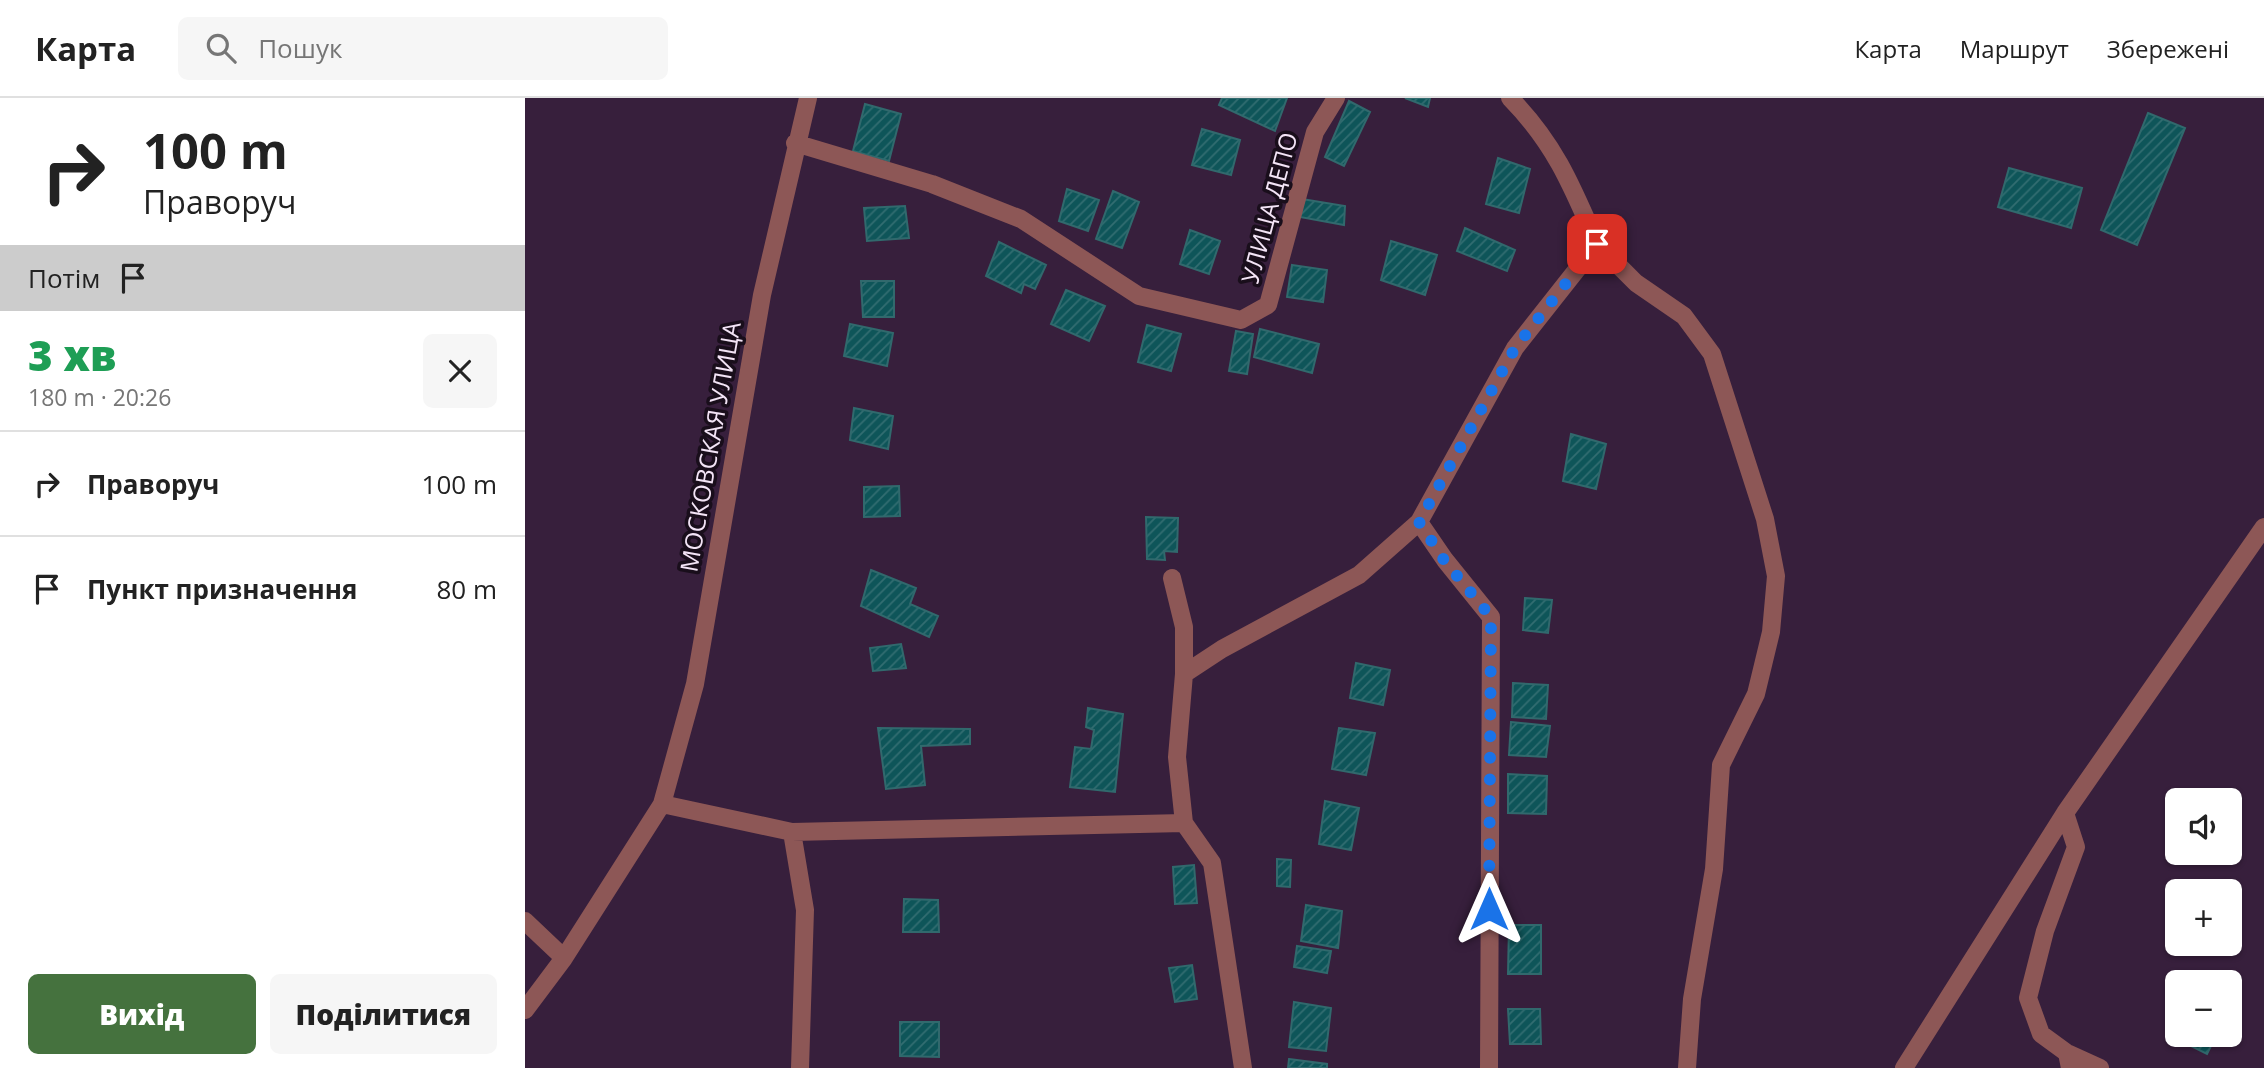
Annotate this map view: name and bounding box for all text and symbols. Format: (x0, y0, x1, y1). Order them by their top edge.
search box (178, 17, 668, 80)
text: Карта (35, 26, 136, 71)
icon: search (202, 29, 240, 67)
text: Пошук (258, 30, 342, 66)
text: Карта (1854, 32, 1922, 65)
text: Маршрут (1960, 32, 2069, 65)
text: Збережені (2107, 32, 2229, 65)
text: 100 m (143, 117, 288, 183)
icon: right (28, 126, 119, 217)
street label: УЛИЦА ДЕПО (1233, 129, 1305, 287)
text: Праворуч (143, 180, 296, 223)
pin (1567, 214, 1627, 274)
icon: arrive (1578, 225, 1616, 263)
icon: arrive (114, 259, 152, 297)
text: Потім (28, 260, 100, 296)
street label: МОСКОВСКАЯ УЛИЦА (671, 318, 748, 574)
text: 3 хв (28, 326, 116, 383)
button: close (423, 334, 497, 408)
text: 180 m · 20:26 (28, 381, 171, 413)
icon: right (28, 465, 66, 503)
text: Праворуч (87, 466, 219, 502)
text: 100 m (422, 466, 497, 502)
icon: arrive (28, 570, 66, 608)
text: Пункт призначення (87, 571, 357, 607)
text: 80 m (436, 571, 497, 607)
map controls (2165, 788, 2242, 1047)
button: sound (2165, 788, 2242, 865)
position arrow (1452, 872, 1526, 946)
button: + (2165, 879, 2242, 956)
button: − (2165, 970, 2242, 1047)
button: Вихід (28, 974, 256, 1054)
button: Поділитися (270, 974, 497, 1054)

